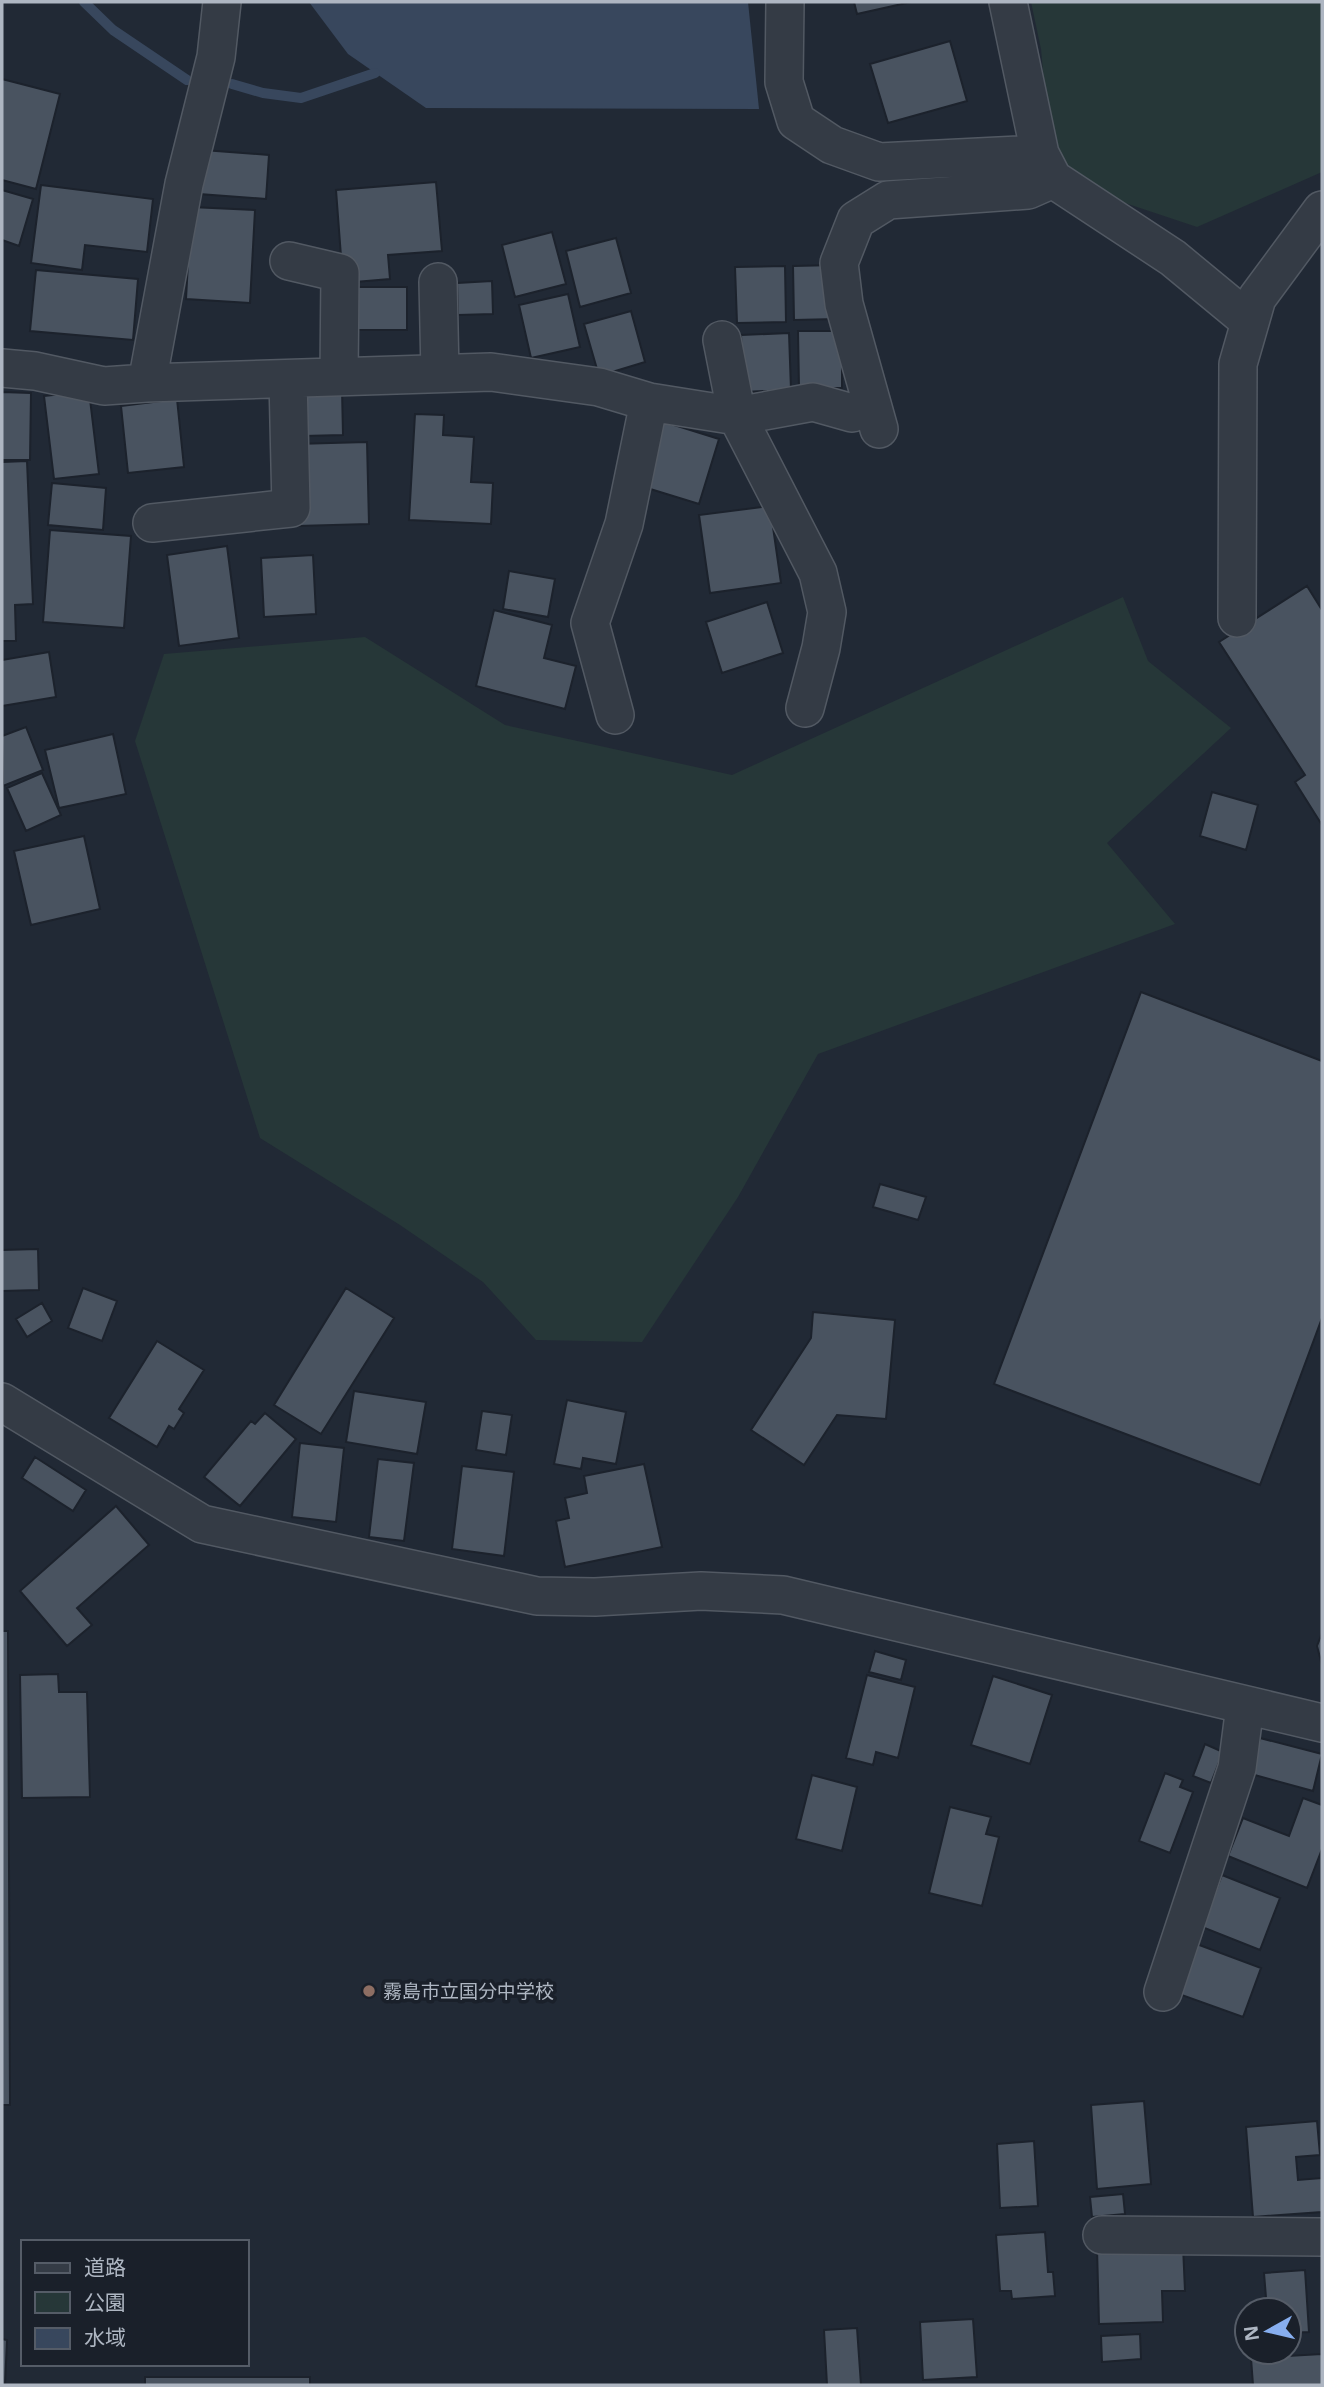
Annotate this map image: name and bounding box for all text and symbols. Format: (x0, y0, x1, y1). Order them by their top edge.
place label: 霧島市立国分中学校 (383, 1978, 554, 2004)
marker: 霧島市立国分中学校 (361, 1983, 377, 1999)
legend (21, 2240, 248, 2366)
text: 道路 (84, 2253, 126, 2281)
text: 公園 (84, 2288, 126, 2316)
north arrow (1233, 2296, 1303, 2366)
text: 水域 (84, 2323, 126, 2351)
text: N (1237, 2324, 1265, 2343)

